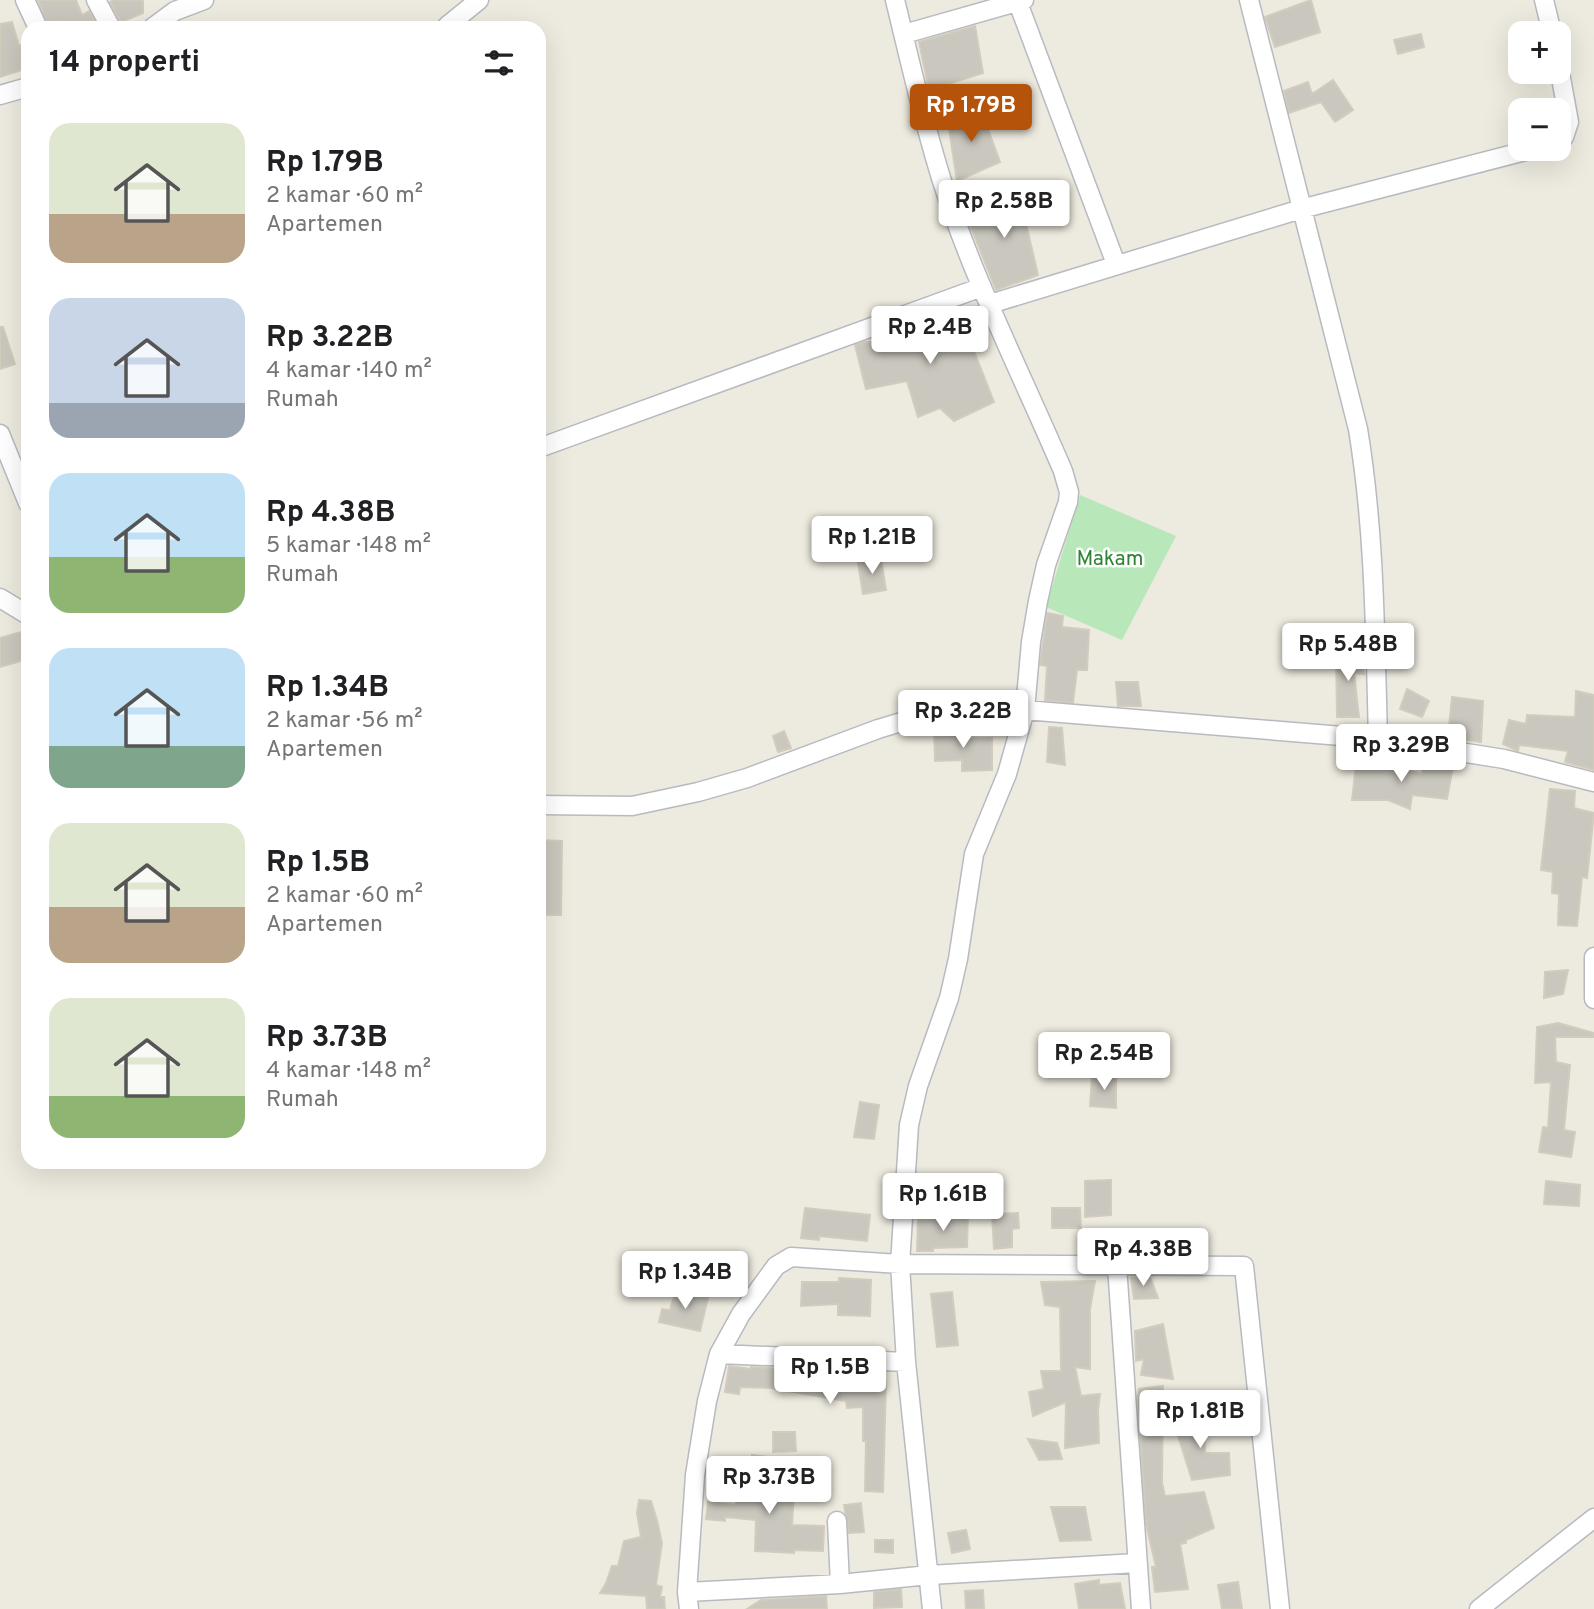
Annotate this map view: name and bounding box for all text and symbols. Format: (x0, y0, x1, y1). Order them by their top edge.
map controls (1508, 21, 1571, 161)
button: + (1508, 21, 1571, 84)
icon: filters (480, 44, 518, 82)
text: 14 properti (49, 45, 200, 82)
pin: Rp 1.79B (899, 85, 1043, 144)
text: Rp 1.79B (926, 92, 1016, 121)
button: − (1508, 98, 1571, 161)
text: Rp 1.79B (266, 145, 384, 182)
icon: home (105, 151, 189, 235)
pin: Rp 2.58B (932, 180, 1076, 240)
text: 2 kamar · 60 m² (266, 182, 423, 211)
text: Rp 2.58B (955, 188, 1053, 217)
text: Apartemen (266, 211, 383, 240)
pin: Rp 2.4B (865, 306, 995, 366)
text: Rp 2.4B (887, 314, 973, 343)
text: Rp 3.22B (266, 320, 394, 357)
icon: home (105, 326, 189, 410)
text: 4 kamar · 140 m² (266, 357, 432, 386)
text: Rumah (266, 386, 339, 415)
text: Rp 4.38B (266, 495, 395, 532)
icon: home (105, 501, 189, 585)
pin: Rp 1.21B (800, 516, 944, 576)
text: Rp 1.21B (828, 524, 916, 553)
text: 5 kamar · 148 m² (266, 532, 431, 561)
park label: Makam (1076, 546, 1144, 573)
text: Rumah (266, 561, 339, 590)
pin: Rp 5.48B (1276, 624, 1420, 683)
text: Rp 5.48B (1298, 631, 1398, 660)
text: Rp 1.34B (266, 670, 389, 707)
icon: home (105, 676, 189, 760)
pin: Rp 3.22B (891, 690, 1035, 750)
text: Rp 3.22B (914, 698, 1012, 727)
text: 2 kamar · 56 m² (266, 707, 423, 736)
pin: Rp 3.29B (1329, 724, 1473, 784)
text: Rp 3.29B (1352, 732, 1450, 761)
text: Apartemen (266, 736, 383, 765)
text: Rp 1.5B (266, 845, 370, 882)
icon: home (105, 851, 189, 935)
text: 2 kamar · 60 m² (266, 882, 423, 911)
text: Apartemen (266, 911, 383, 940)
text: Rp 3.73B (266, 1020, 388, 1057)
icon: home (105, 1026, 189, 1110)
pin: Rp 2.54B (1032, 1032, 1176, 1092)
text: Rp 2.54B (1054, 1040, 1154, 1069)
text: 4 kamar · 148 m² (266, 1057, 431, 1086)
text: Rumah (266, 1086, 339, 1115)
pin: Rp 1.61B (871, 1174, 1015, 1233)
text: Rp 1.61B (899, 1181, 987, 1210)
pin: Rp 4.38B (1071, 1228, 1215, 1288)
text: Rp 4.38B (1093, 1236, 1193, 1265)
pin: Rp 1.34B (613, 1252, 757, 1311)
text: Rp 1.34B (638, 1259, 732, 1288)
pin: Rp 1.5B (765, 1346, 895, 1406)
text: Rp 1.5B (790, 1354, 870, 1383)
pin: Rp 1.81B (1128, 1390, 1272, 1450)
text: Rp 1.81B (1155, 1398, 1245, 1427)
pin: Rp 3.73B (697, 1456, 841, 1516)
text: Rp 3.73B (722, 1464, 816, 1493)

